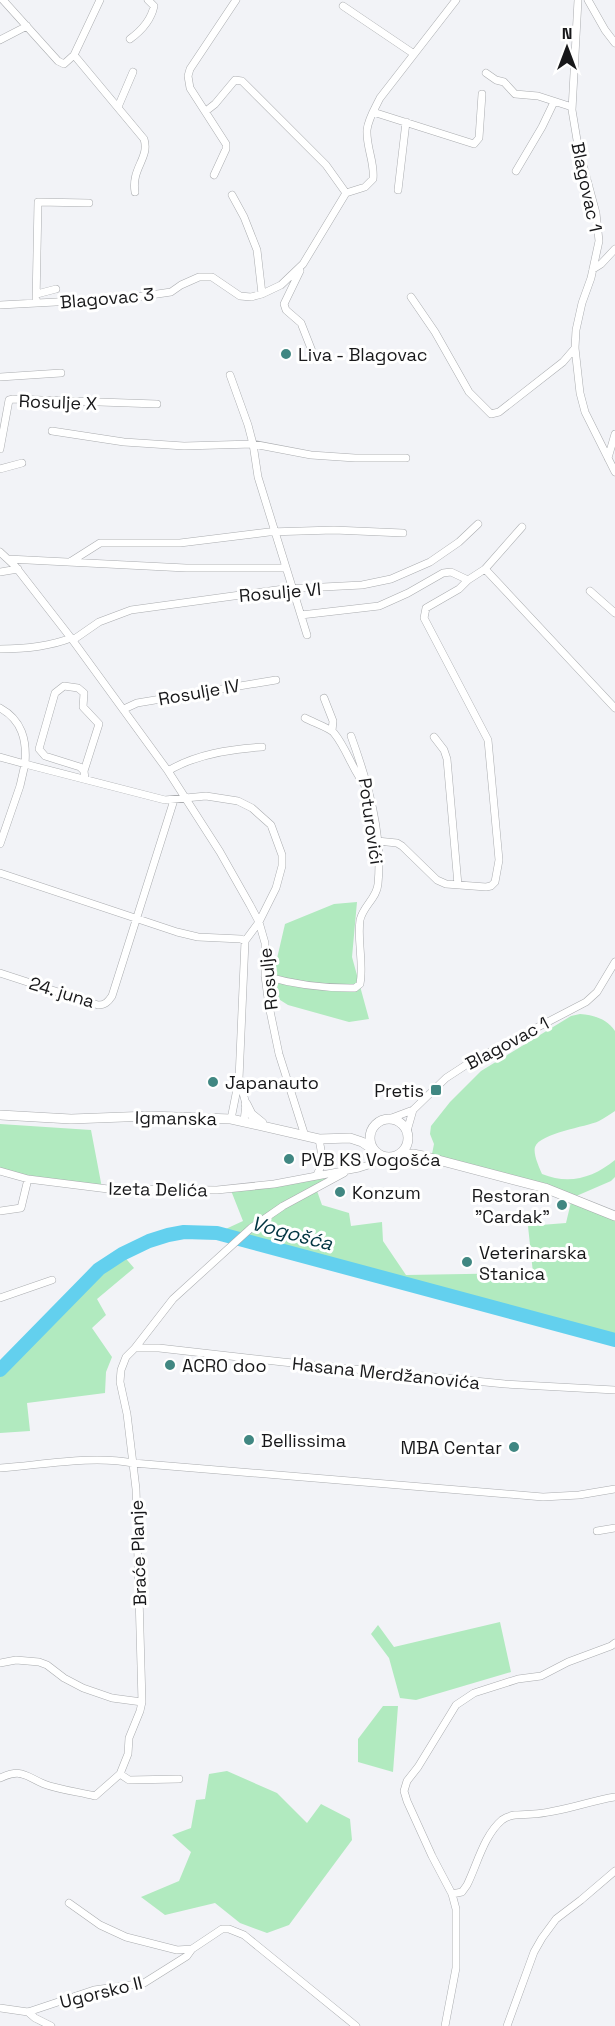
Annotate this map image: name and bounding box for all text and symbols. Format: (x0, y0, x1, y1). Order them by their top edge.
north arrow (537, 18, 597, 78)
text: N (562, 23, 572, 44)
street label: Blagovac 1 (566, 140, 608, 234)
street label: Blagovac 3 (59, 282, 155, 314)
place label: Liva - Blagovac (298, 343, 427, 366)
marker: Liva - Blagovac (279, 347, 293, 361)
street label: Rosulje X (18, 389, 98, 415)
street label: Rosulje VI (238, 577, 322, 607)
street label: Rosulje IV (156, 673, 242, 711)
street label: Poturovići (354, 776, 388, 866)
street label: Rosulje (253, 947, 283, 1011)
street label: 24. juna (27, 971, 97, 1013)
street label: Blagovac 1 (461, 1011, 553, 1075)
place label: Japanauto (225, 1071, 319, 1094)
marker: Japanauto (206, 1075, 220, 1089)
place label: Pretis (374, 1079, 424, 1102)
marker: Pretis (429, 1083, 443, 1097)
street label: Igmanska (135, 1106, 217, 1130)
place label: PVB KS Vogošća (301, 1148, 441, 1171)
marker: PVB KS Vogošća (282, 1152, 296, 1166)
street label: Izeta Delića (108, 1177, 208, 1201)
place label: Konzum (352, 1181, 421, 1204)
place label: Restoran "Cardak" (472, 1184, 550, 1228)
marker: Konzum (333, 1185, 347, 1199)
marker: Restoran "Cardak" (555, 1198, 569, 1212)
water label: Vogošća (248, 1210, 336, 1256)
place label: Veterinarska Stanica (479, 1241, 587, 1285)
marker: Veterinarska Stanica (460, 1255, 474, 1269)
street label: Hasana Merdžanovića (291, 1352, 481, 1394)
place label: ACRO doo (182, 1354, 267, 1377)
marker: ACRO doo (163, 1358, 177, 1372)
place label: Bellissima (261, 1429, 346, 1452)
marker: Bellissima (242, 1433, 256, 1447)
place label: MBA Centar (401, 1436, 502, 1459)
marker: MBA Centar (507, 1440, 521, 1454)
street label: Braće Planje (125, 1500, 151, 1606)
street label: Ugorsko II (57, 1971, 145, 2013)

